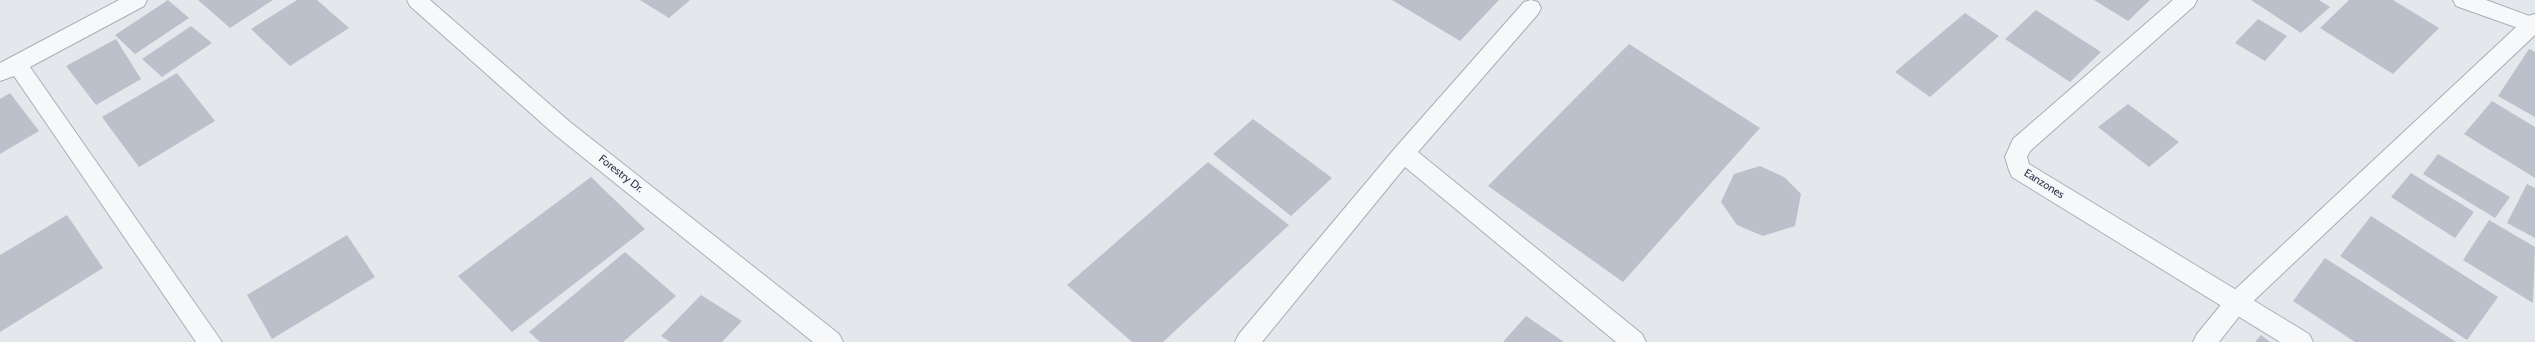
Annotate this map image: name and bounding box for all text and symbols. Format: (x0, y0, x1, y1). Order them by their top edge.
street label: Forestry Dr. (596, 152, 646, 196)
street label: Eanzones (2021, 166, 2067, 202)

